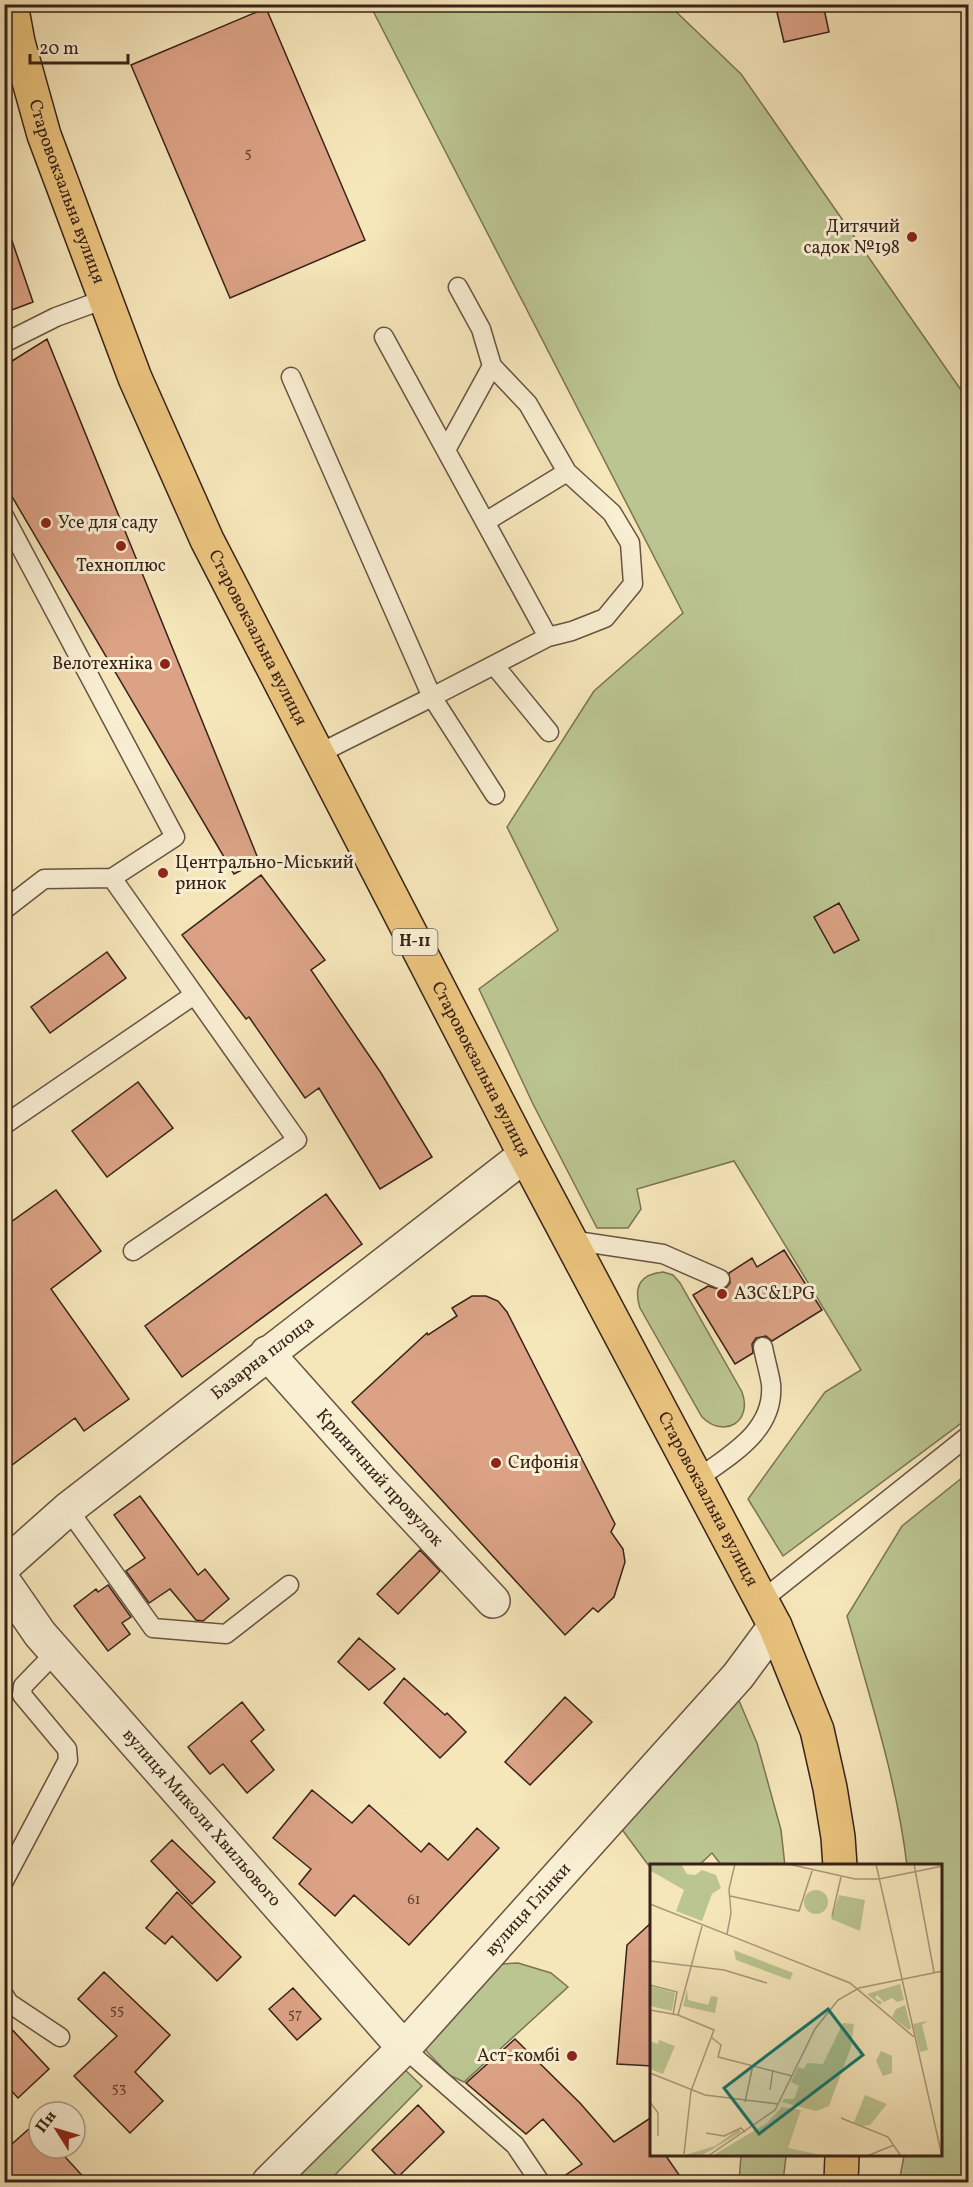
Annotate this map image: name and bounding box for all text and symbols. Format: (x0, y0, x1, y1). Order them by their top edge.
scale bar (30, 27, 128, 65)
text: 20 m (39, 37, 79, 62)
street label: Старовокзальна вулиця (22, 96, 111, 287)
house number: 5 (244, 143, 252, 164)
place label: Дитячий садок №198 (804, 215, 900, 261)
marker: Дитячий садок №198 (905, 230, 919, 244)
place label: Усе для саду (58, 511, 158, 536)
marker: Усе для саду (39, 516, 53, 530)
marker: Техноплюс (114, 539, 128, 553)
street label: Старовокзальна вулиця (202, 546, 313, 730)
place label: Техноплюс (76, 554, 166, 579)
place label: Велотехніка (52, 652, 153, 677)
marker: Велотехніка (158, 657, 172, 671)
place label: Центрально-Міський ринок (175, 851, 354, 897)
marker: Центрально-Міський ринок (156, 866, 170, 880)
road number: Н-11 (392, 929, 438, 955)
street label: Старовокзальна вулиця (425, 977, 537, 1162)
place label: АЗС&LPG (734, 1282, 815, 1307)
marker: АЗС&LPG (715, 1287, 729, 1301)
street label: Базарна площа (206, 1310, 320, 1406)
street label: Криничний провулок (310, 1403, 449, 1553)
street label: Старовокзальна вулиця (651, 1407, 764, 1591)
place label: Сифонія (508, 1451, 579, 1476)
marker: Сифонія (489, 1456, 503, 1470)
street label: вулиця Миколи Хвильового (116, 1723, 287, 1912)
street label: вулиця Глінки (479, 1857, 577, 1962)
inset map (650, 1864, 943, 2157)
house number: 61 (407, 1890, 421, 1911)
house number: 55 (110, 2000, 124, 2021)
house number: 57 (288, 2004, 302, 2025)
place label: Аст-комбі (477, 2044, 560, 2069)
marker: Аст-комбі (565, 2049, 579, 2063)
house number: 53 (112, 2078, 126, 2099)
north arrow (27, 2100, 87, 2160)
text: Пн (31, 2106, 62, 2138)

